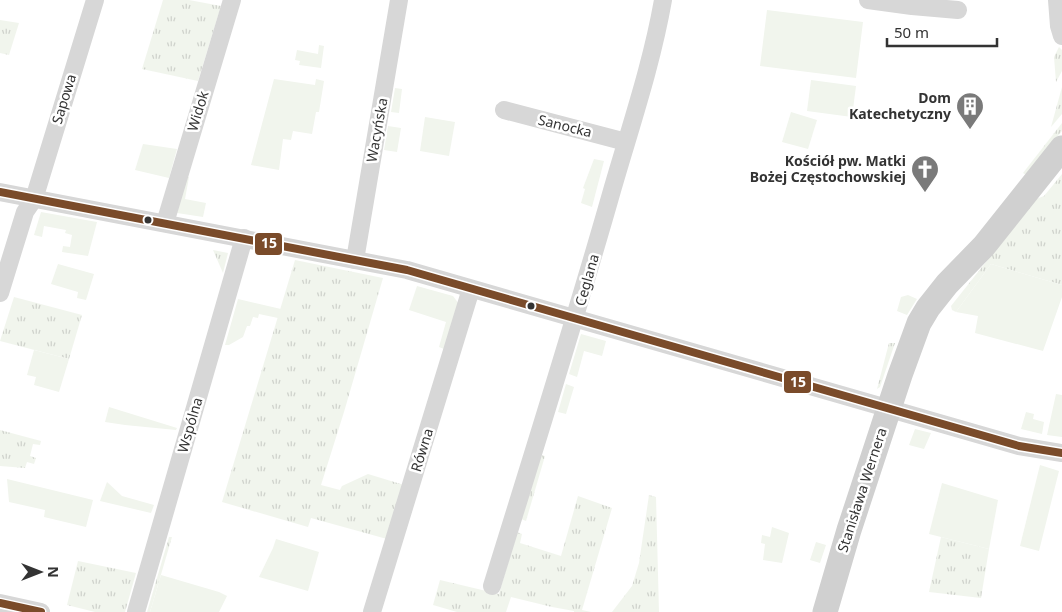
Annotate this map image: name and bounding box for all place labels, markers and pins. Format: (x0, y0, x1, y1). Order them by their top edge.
place label: Dom Katechetyczny (849, 88, 951, 123)
building icon: Dom Katechetyczny (955, 91, 985, 130)
place label: Kościół pw. Matki Bożej Częstochowskiej (750, 151, 906, 186)
church icon: Kościół pw. Matki Bożej Częstochowskiej (910, 154, 940, 193)
unlabelled marker (143, 215, 153, 225)
unlabelled marker (526, 301, 536, 311)

